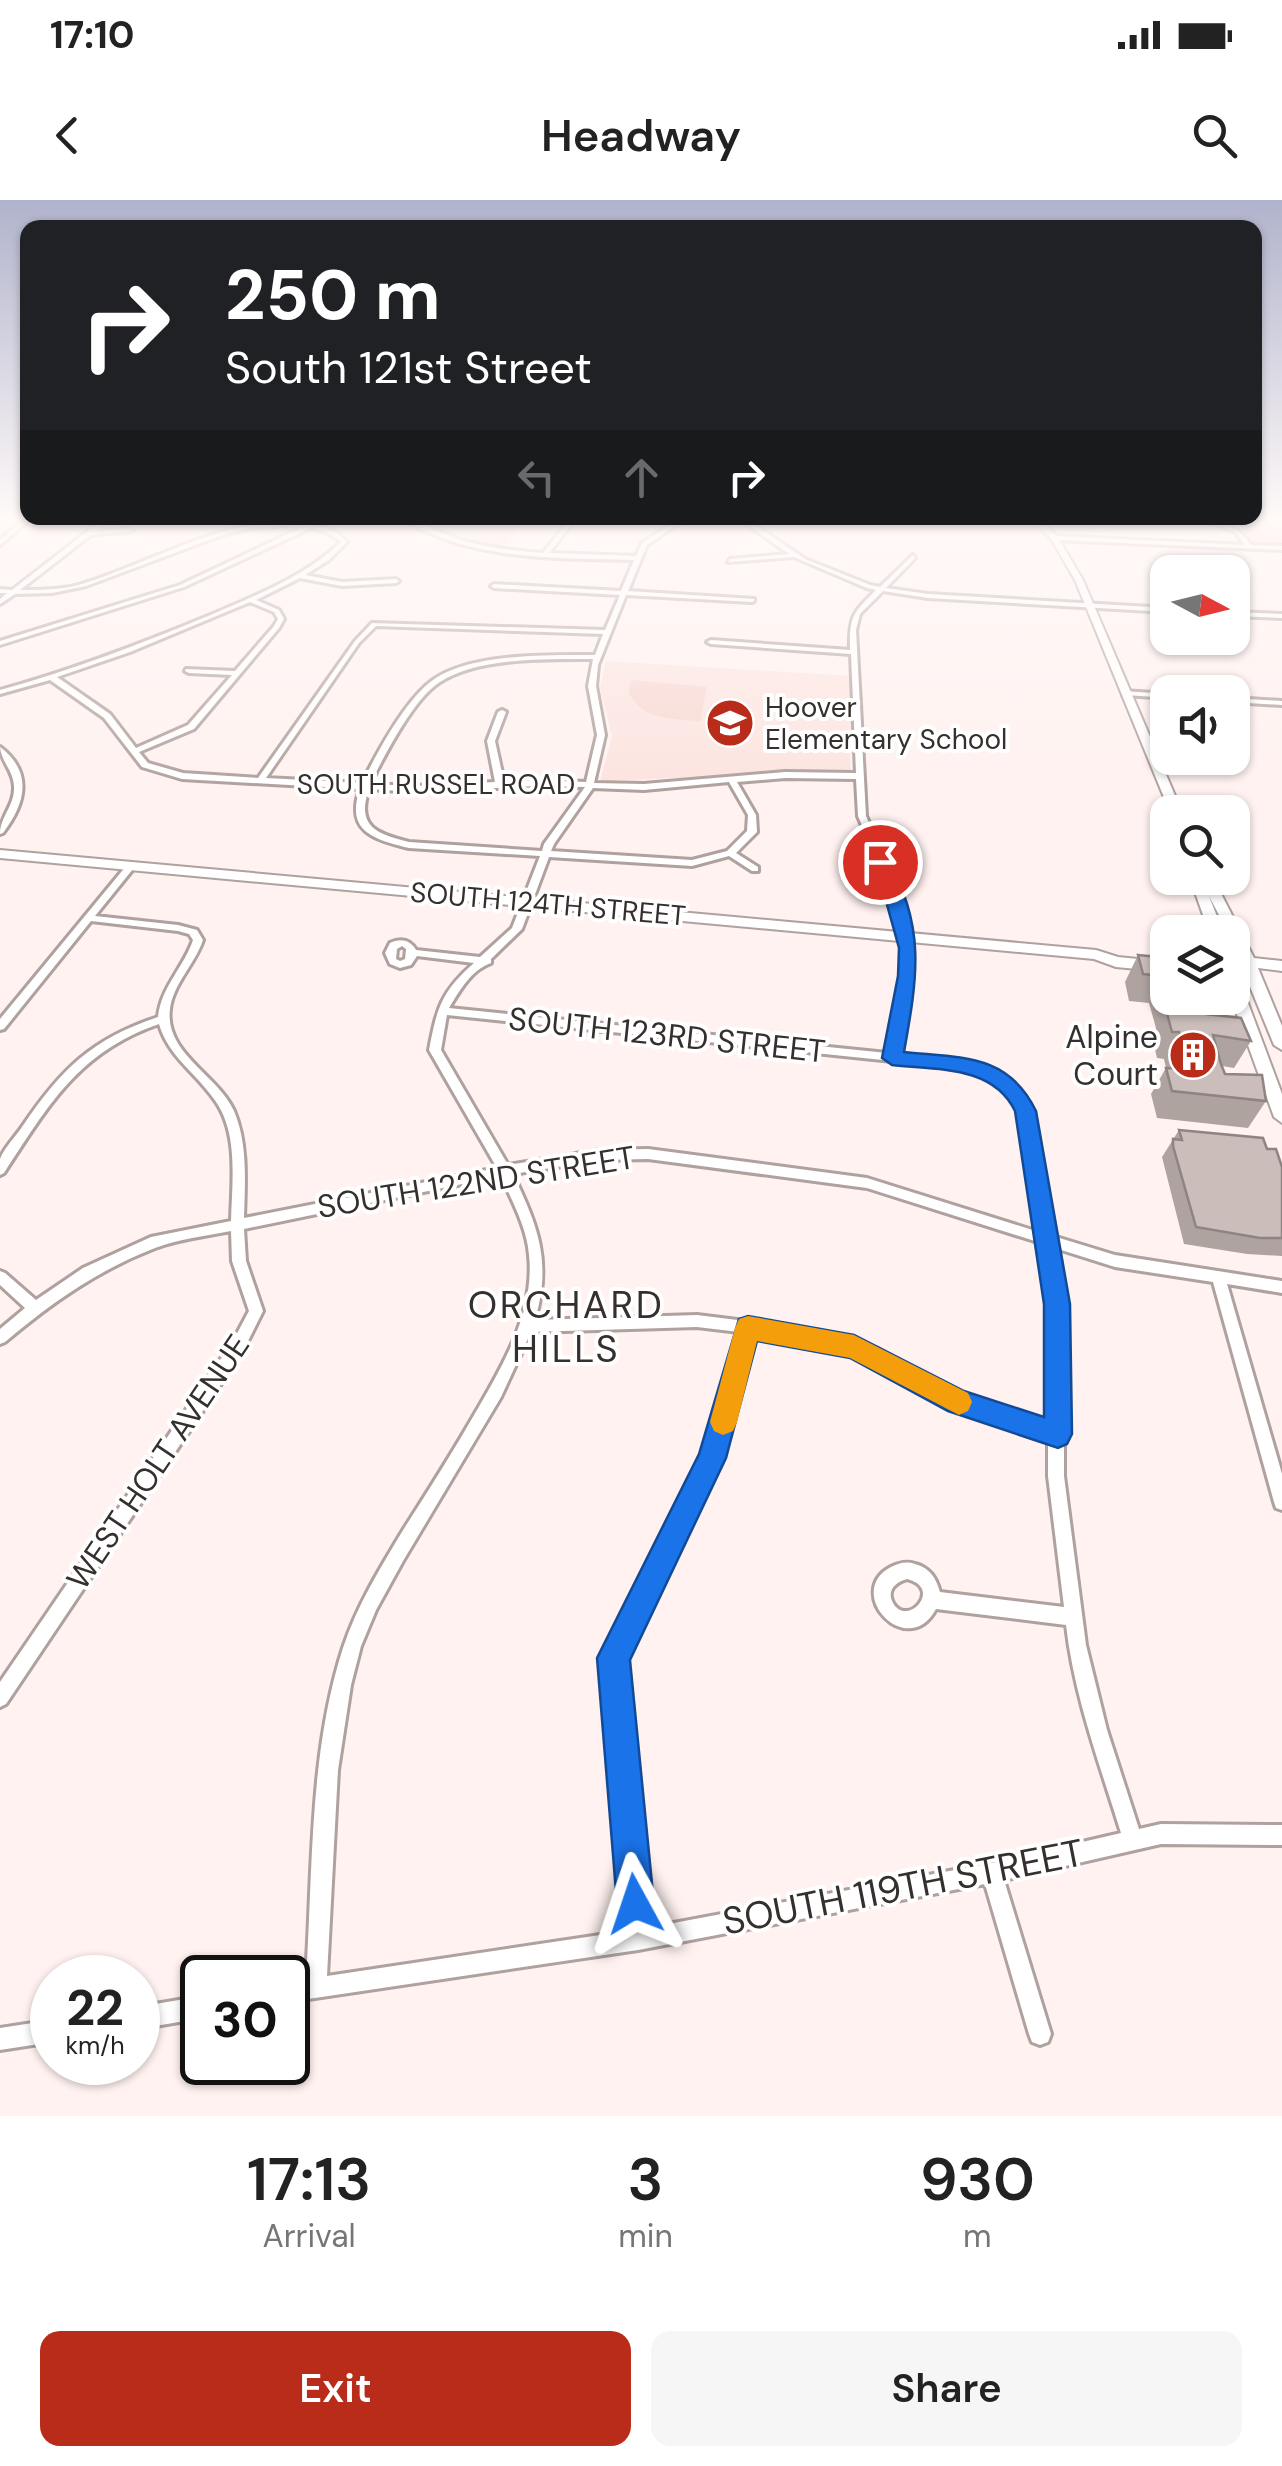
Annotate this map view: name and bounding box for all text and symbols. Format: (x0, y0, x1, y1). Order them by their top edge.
text: 17:10 (50, 10, 134, 60)
text: Headway (541, 106, 741, 165)
icon: back (40, 108, 95, 163)
icon: search (1187, 108, 1242, 163)
text: 250 m (225, 250, 441, 341)
icon: right (60, 260, 190, 390)
text: South 121st Street (225, 338, 592, 397)
icon: left (509, 450, 564, 505)
icon: ahead (614, 450, 669, 505)
icon: right (719, 450, 774, 505)
north arrow (1150, 555, 1250, 655)
map controls (1150, 555, 1250, 1015)
button: sound (1150, 675, 1250, 775)
place label: Hoover Elementary School (765, 689, 1007, 758)
school or university icon: Hoover Elementary School (704, 697, 756, 749)
street label: SOUTH RUSSEL ROAD (297, 766, 575, 803)
button: search (1150, 795, 1250, 895)
pin (838, 820, 923, 905)
icon: arrive (853, 835, 908, 890)
street label: SOUTH 124TH STREET (409, 874, 687, 934)
button: layers (1150, 915, 1250, 1015)
street label: SOUTH 123RD STREET (506, 997, 828, 1073)
place label: Alpine Court (1065, 1016, 1158, 1095)
building icon: Alpine Court (1167, 1029, 1219, 1081)
street label: SOUTH 122ND STREET (314, 1136, 638, 1228)
district label: ORCHARD HILLS (468, 1280, 664, 1374)
street label: WEST HOLT AVENUE (57, 1326, 259, 1598)
street label: SOUTH 119TH STREET (718, 1827, 1088, 1947)
position arrow (583, 1852, 687, 1956)
speed limit sign: 30 (180, 1955, 310, 2085)
text: 22 (66, 1975, 124, 2041)
text: km/h (65, 2029, 125, 2062)
text: 17:13 (247, 2140, 371, 2219)
text: 3 (628, 2140, 663, 2219)
text: 930 (920, 2140, 1035, 2219)
text: Arrival (262, 2215, 356, 2257)
text: min (618, 2215, 673, 2257)
text: m (963, 2215, 992, 2257)
button: Exit (40, 2331, 631, 2446)
button: Share (651, 2331, 1242, 2446)

